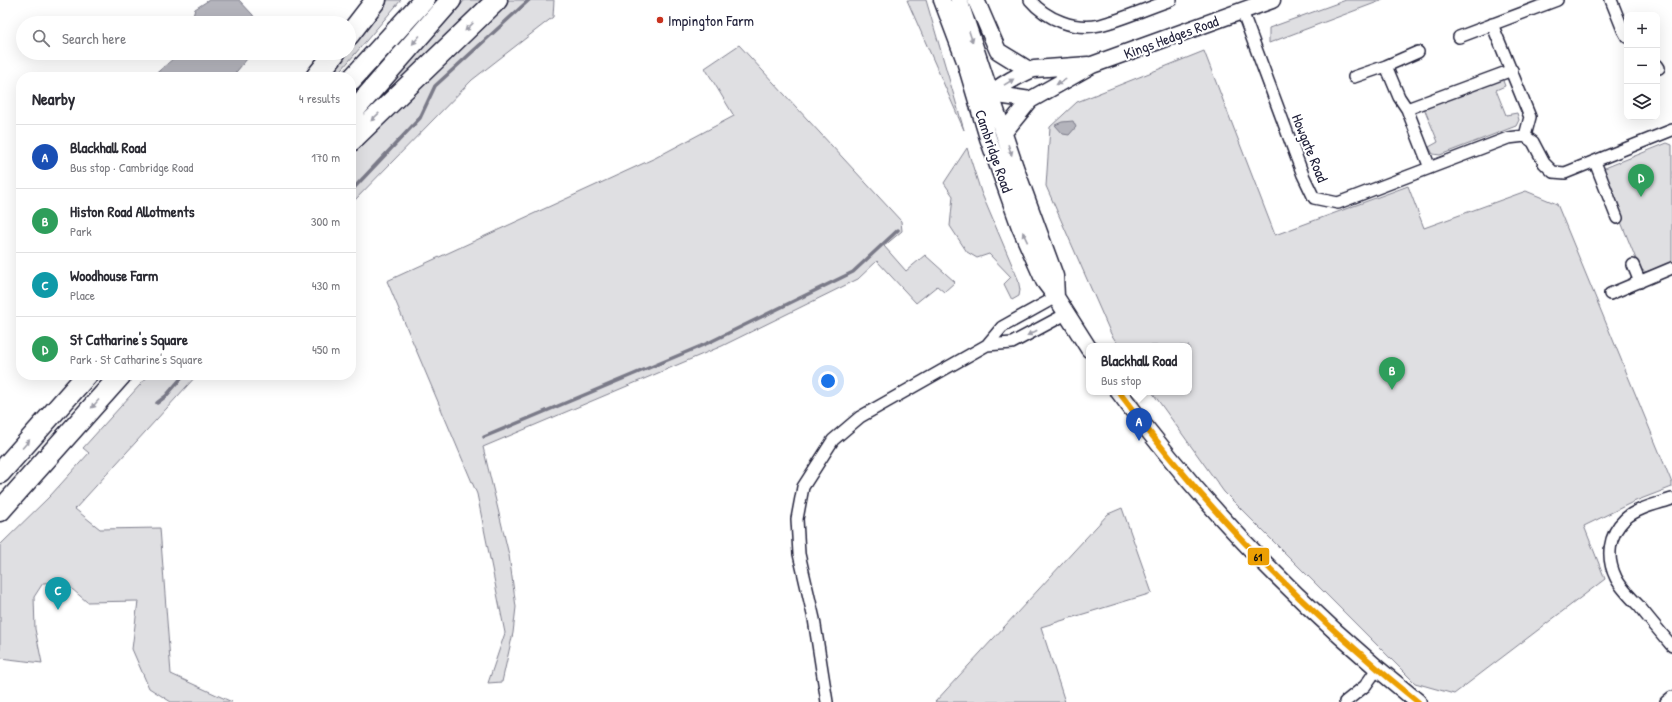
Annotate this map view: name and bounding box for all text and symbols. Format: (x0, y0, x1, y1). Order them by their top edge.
place label: Impington Farm (668, 10, 754, 31)
street label: Kings Hedges Road (1121, 10, 1221, 64)
map controls (1624, 12, 1660, 120)
button: + (1624, 12, 1660, 48)
marker: Impington Farm (655, 15, 665, 25)
search box (16, 16, 356, 60)
one-way arrow (464, 22, 474, 32)
icon: search (30, 27, 52, 49)
text: Search here (62, 28, 126, 49)
one-way arrow (969, 31, 975, 43)
one-way arrow (412, 35, 421, 45)
button: − (1624, 48, 1660, 84)
one-way arrow (1003, 78, 1015, 85)
one-way arrow (1055, 79, 1067, 86)
button: layers (1624, 84, 1660, 120)
text: Nearby (32, 87, 75, 110)
text: 4 results (299, 89, 340, 107)
street label: Cambridge Road (970, 107, 1018, 195)
street label: Howgate Road (1287, 111, 1333, 185)
one-way arrow (370, 112, 380, 122)
text: Blackhall Road (70, 137, 146, 158)
one-way arrow (1007, 144, 1013, 156)
text: A (42, 148, 48, 166)
text: 170 m (311, 148, 340, 166)
text: Bus stop · Cambridge Road (70, 158, 193, 176)
pin: D (1628, 164, 1654, 197)
text: Histon Road Allotments (70, 201, 195, 222)
text: B (42, 212, 48, 230)
text: 300 m (311, 212, 340, 230)
text: Park (70, 222, 92, 240)
one-way arrow (1022, 231, 1028, 242)
text: Woodhouse Farm (70, 265, 158, 286)
text: C (41, 276, 49, 294)
text: 430 m (312, 276, 340, 294)
text: Place (70, 286, 95, 304)
text: St Catharine's Square (70, 329, 188, 350)
one-way arrow (1026, 330, 1038, 336)
text: D (42, 340, 48, 358)
text: 450 m (312, 340, 340, 358)
popup (1086, 343, 1192, 395)
text: Park · St Catharine's Square (70, 350, 203, 368)
text: Blackhall Road (1101, 350, 1177, 371)
pin: B (1379, 357, 1405, 390)
your location (818, 371, 838, 391)
text: Bus stop (1101, 371, 1141, 389)
one-way arrow (90, 399, 99, 409)
pin: A (1126, 408, 1152, 441)
one-way arrow (21, 439, 30, 449)
line badge: 61 (1247, 547, 1270, 566)
text: 61 (1254, 550, 1262, 564)
pin: C (45, 577, 71, 610)

